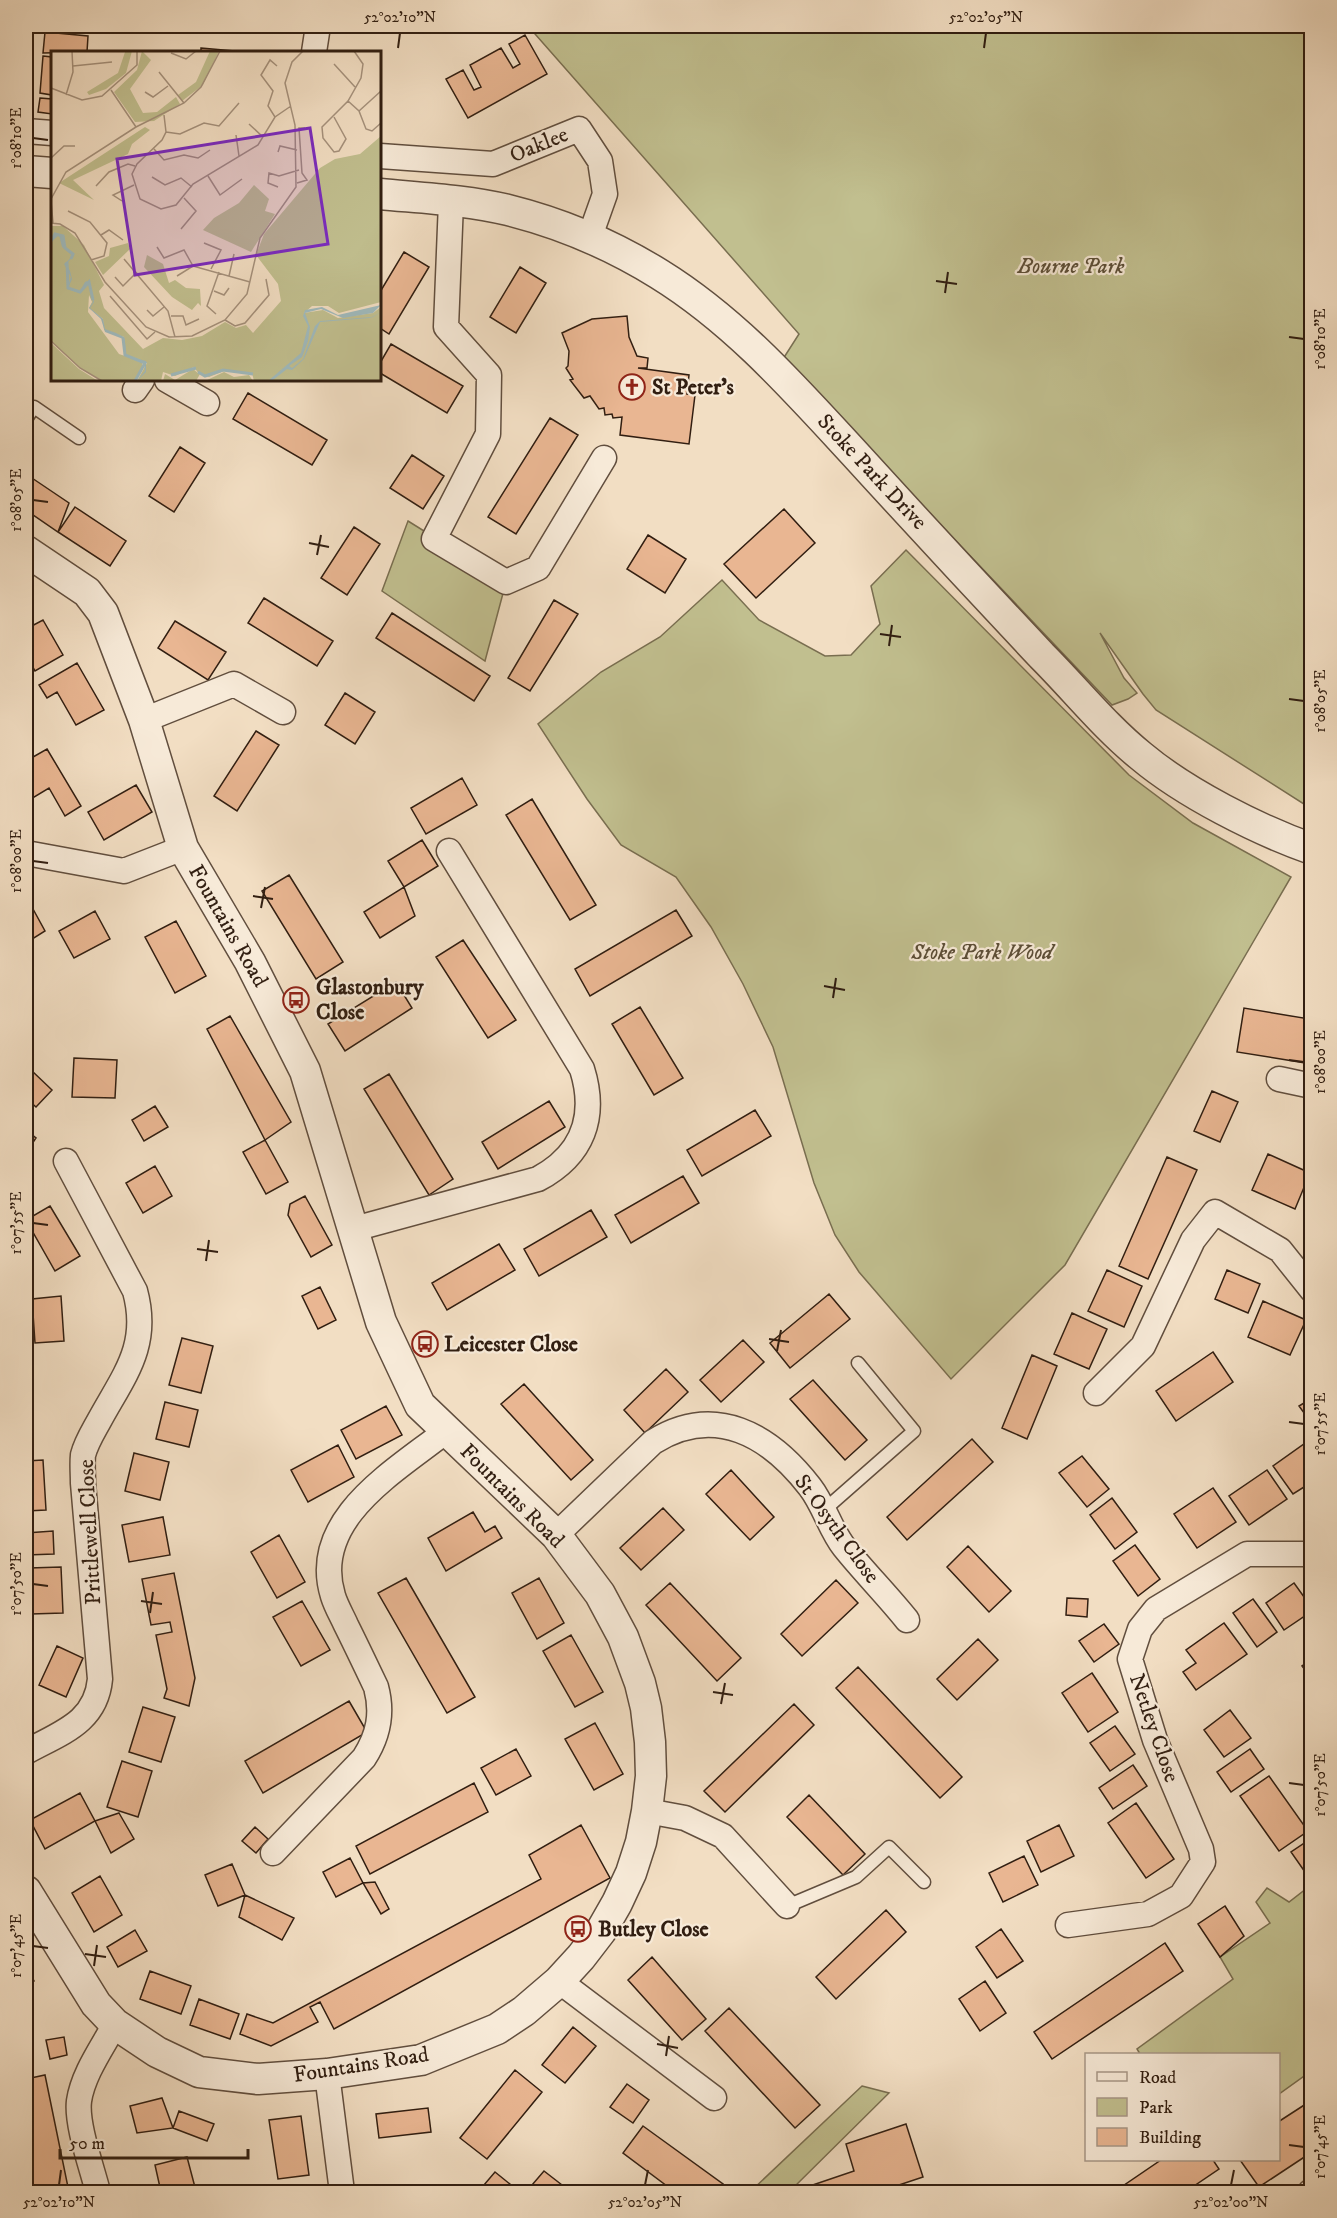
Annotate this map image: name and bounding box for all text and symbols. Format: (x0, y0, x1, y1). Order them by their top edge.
text: 52°02'10"N (364, 8, 436, 27)
text: 52°02'05"N (949, 8, 1023, 27)
inset map (51, 51, 381, 381)
text: 1°08'10"E (7, 107, 26, 169)
street label: Oaklee (506, 121, 572, 169)
park label: Bourne Park (1016, 253, 1125, 280)
text: 1°08'10"E (1311, 308, 1330, 370)
church icon: St Peter's (617, 372, 647, 402)
place label: St Peter's (652, 374, 735, 401)
street label: Stoke Park Drive (811, 408, 933, 536)
text: 1°08'05"E (7, 468, 26, 532)
text: 1°08'05"E (1311, 669, 1330, 733)
text: 1°08'00"E (7, 829, 26, 893)
street label: Fountains Road (182, 860, 274, 992)
park label: Stoke Park Wood (910, 939, 1056, 966)
place label: Glastonbury Close (316, 974, 424, 1026)
bus stop icon: Glastonbury Close (281, 985, 311, 1015)
text: 1°08'00"E (1311, 1030, 1330, 1094)
text: 1°07'55"E (7, 1191, 26, 1255)
bus stop icon: Leicester Close (410, 1329, 440, 1359)
place label: Leicester Close (444, 1331, 578, 1358)
text: 1°07'55"E (1311, 1392, 1330, 1456)
street label: Fountains Road (454, 1438, 570, 1554)
street label: Prittlewell Close (73, 1459, 107, 1605)
street label: St Osyth Close (788, 1469, 886, 1589)
text: 1°07'50"E (7, 1552, 26, 1616)
street label: Netley Close (1123, 1670, 1185, 1786)
text: 1°07'50"E (1311, 1753, 1330, 1817)
text: 1°07'45"E (7, 1914, 26, 1978)
bus stop icon: Butley Close (563, 1914, 593, 1944)
place label: Butley Close (598, 1916, 709, 1943)
street label: Fountains Road (291, 2041, 431, 2089)
legend (1085, 2053, 1280, 2161)
text: Road (1139, 2067, 1176, 2089)
text: Park (1139, 2097, 1173, 2119)
text: 1°07'45"E (1311, 2115, 1330, 2179)
scale bar (60, 2122, 248, 2160)
text: Building (1139, 2127, 1201, 2149)
text: 50 m (69, 2133, 105, 2155)
text: 52°02'10"N (23, 2193, 95, 2212)
text: 52°02'05"N (608, 2193, 682, 2212)
text: 52°02'00"N (1194, 2193, 1268, 2212)

